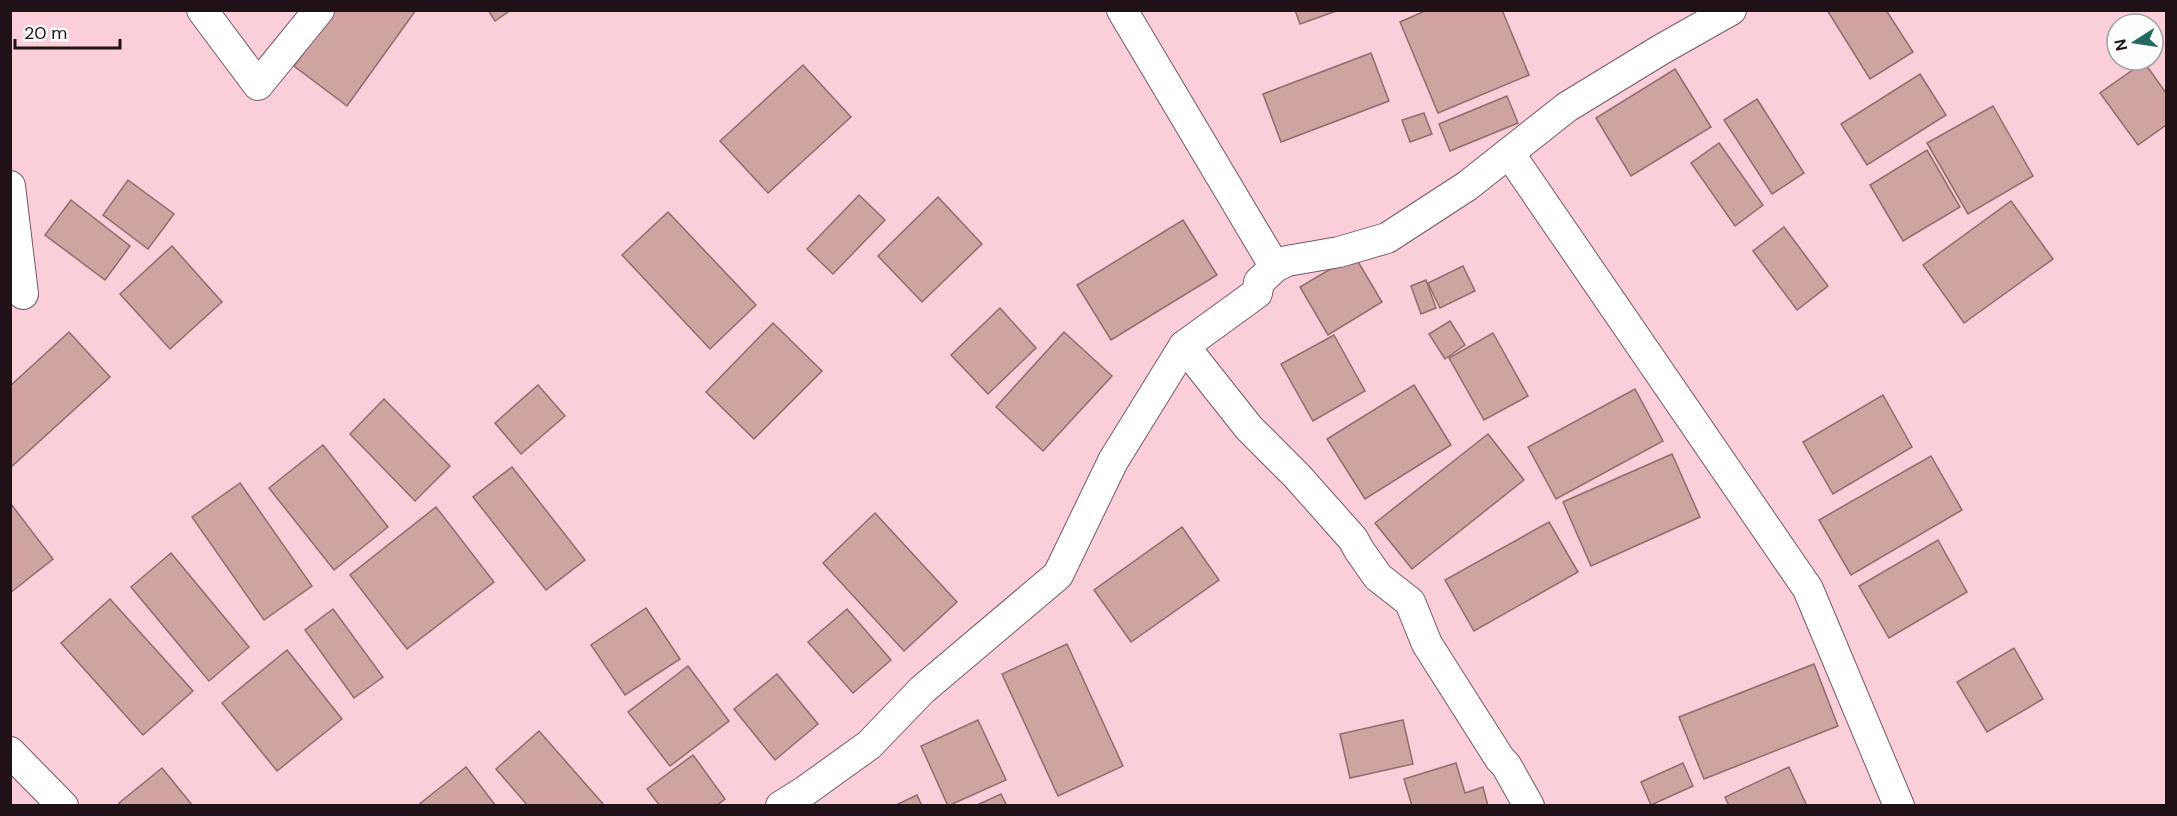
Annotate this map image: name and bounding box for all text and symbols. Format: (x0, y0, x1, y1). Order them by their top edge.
scale bar (15, 12, 120, 50)
north arrow (2105, 12, 2165, 72)
text: 20 m (24, 21, 67, 45)
text: N (2109, 37, 2132, 53)

